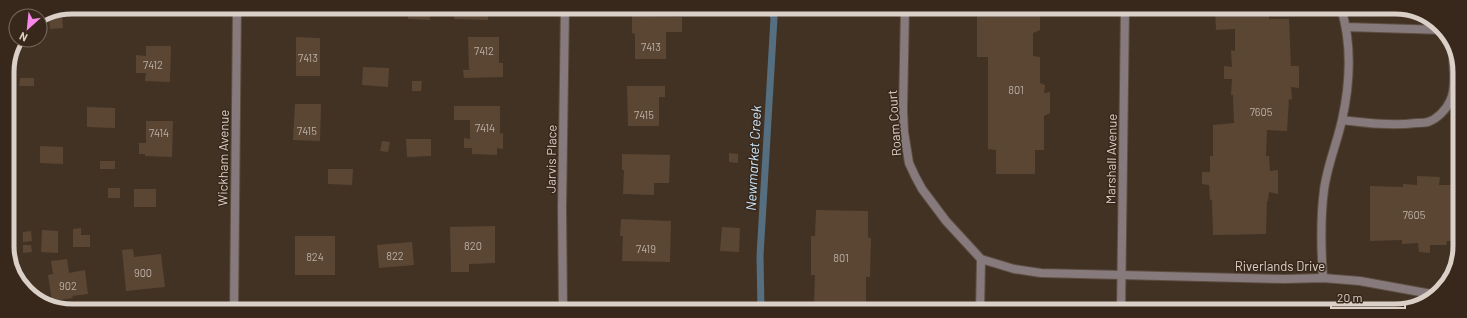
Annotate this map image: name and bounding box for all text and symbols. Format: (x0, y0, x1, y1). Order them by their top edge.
north arrow (8, 8, 48, 48)
text: N (17, 30, 29, 45)
house number: 7413 (641, 40, 661, 53)
house number: 7412 (474, 44, 494, 57)
house number: 7413 (298, 51, 318, 64)
house number: 7412 (143, 58, 163, 71)
house number: 801 (1008, 83, 1024, 96)
street label: Roam Court (884, 89, 904, 157)
water label: Newmarket Creek (742, 105, 764, 211)
house number: 7605 (1250, 105, 1273, 118)
house number: 7415 (634, 108, 654, 121)
street label: Wickham Avenue (214, 110, 232, 206)
street label: Marshall Avenue (1102, 114, 1120, 204)
house number: 7414 (475, 121, 495, 134)
house number: 7415 (297, 124, 317, 137)
street label: Jarvis Place (542, 125, 560, 193)
house number: 7414 (149, 126, 169, 139)
house number: 7605 (1403, 208, 1426, 221)
house number: 820 (464, 239, 482, 252)
house number: 7419 (636, 242, 656, 255)
house number: 822 (386, 249, 404, 262)
house number: 824 (306, 250, 324, 263)
house number: 801 (833, 251, 849, 264)
street label: Riverlands Drive (1235, 258, 1325, 274)
house number: 900 (134, 266, 152, 279)
house number: 902 (59, 279, 77, 292)
scale bar (1331, 284, 1405, 310)
text: 20 m (1337, 290, 1363, 304)

